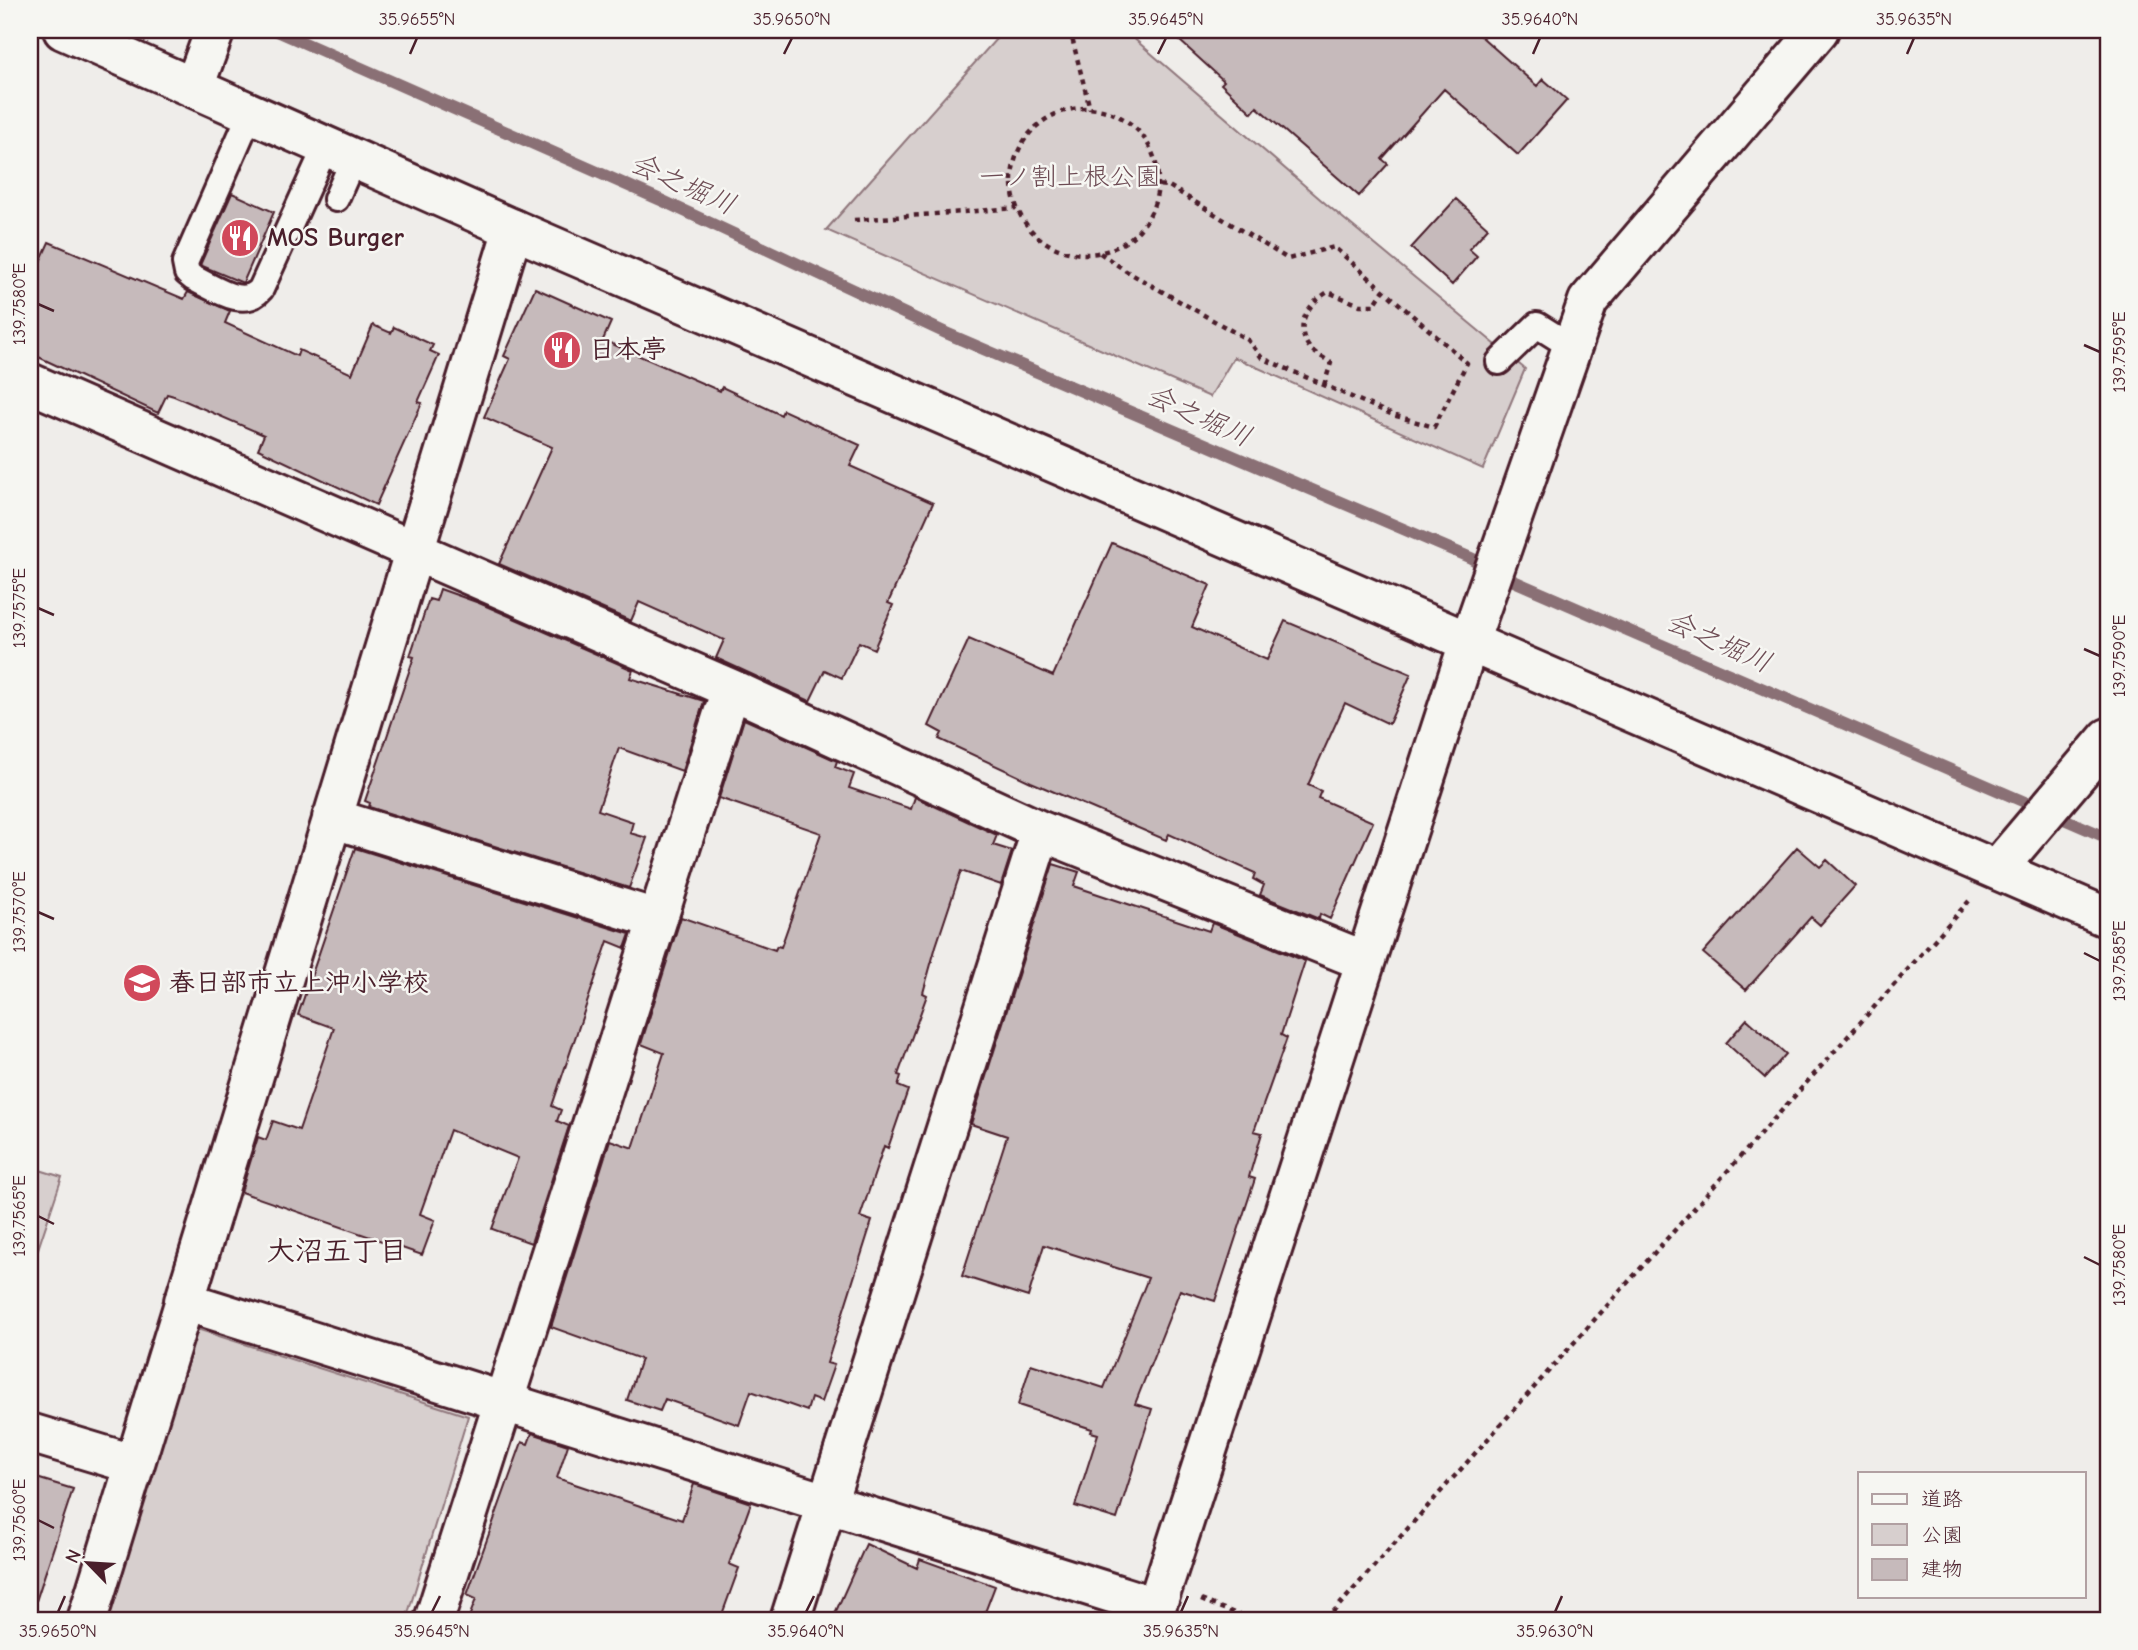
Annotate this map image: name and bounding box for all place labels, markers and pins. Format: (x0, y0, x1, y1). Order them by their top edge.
restaurant icon: MOS Burger (219, 217, 261, 259)
place label: MOS Burger (267, 223, 405, 253)
restaurant icon: 日本亭 (541, 329, 583, 371)
place label: 日本亭 (589, 335, 667, 365)
school or university icon: 春日部市立上沖小学校 (121, 962, 163, 1004)
place label: 春日部市立上沖小学校 (169, 968, 429, 998)

